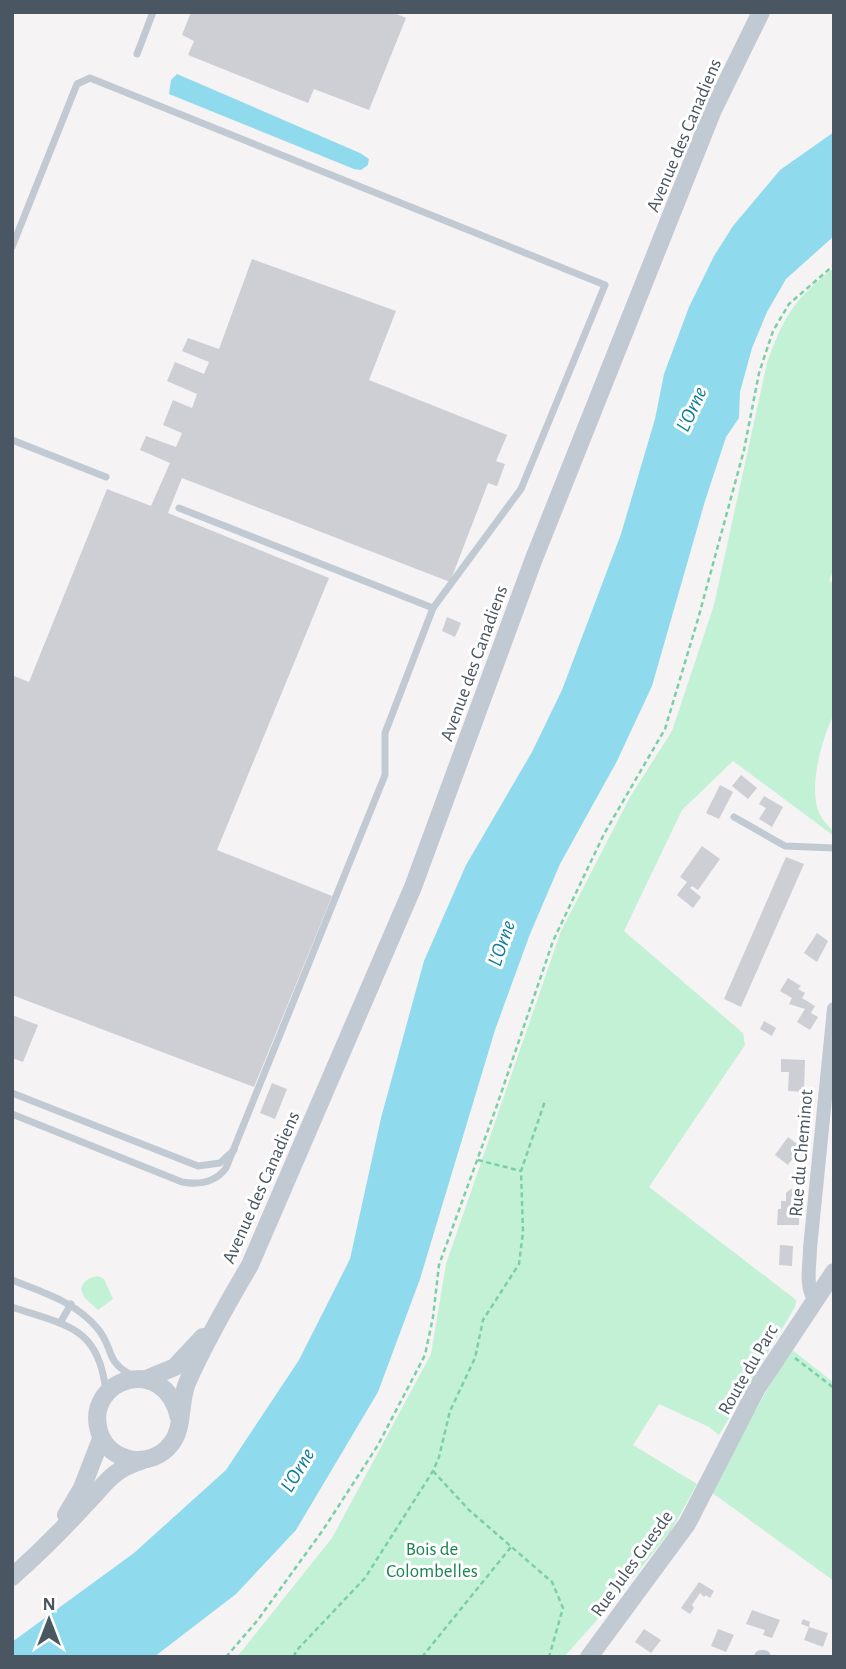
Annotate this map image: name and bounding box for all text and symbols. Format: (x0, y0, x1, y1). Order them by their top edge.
street label: Avenue des Canadiens (644, 56, 725, 215)
water label: L'Orne (672, 384, 711, 435)
street label: Avenue des Canadiens (437, 583, 511, 744)
water label: L'Orne (484, 918, 519, 969)
street label: Rue du Cheminot (786, 1089, 817, 1218)
street label: Avenue des Canadiens (219, 1109, 303, 1267)
street label: Route du Parc (715, 1321, 782, 1418)
water label: L'Orne (276, 1445, 319, 1496)
street label: Rue Jules Guesde (588, 1507, 677, 1620)
park label: Bois de Colombelles (386, 1540, 478, 1581)
north arrow (14, 1585, 84, 1655)
text: N (42, 1595, 56, 1614)

